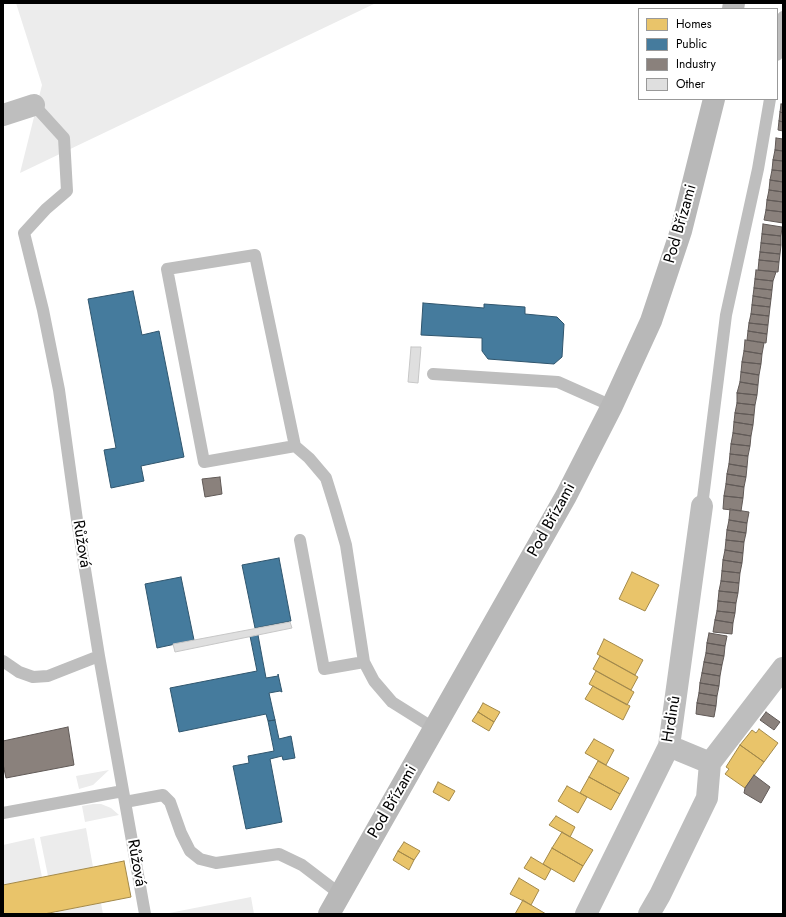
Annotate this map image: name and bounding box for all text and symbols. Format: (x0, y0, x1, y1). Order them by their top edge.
legend (638, 8, 778, 100)
text: Homes (676, 15, 712, 33)
text: Public (676, 35, 707, 53)
text: Industry (676, 55, 716, 73)
text: Other (676, 75, 705, 93)
street label: Pod Břízami (661, 182, 701, 266)
street label: Pod Břízami (524, 480, 580, 560)
street label: Růžová (68, 519, 94, 569)
street label: Hrdinů (659, 694, 685, 744)
street label: Pod Břízami (364, 762, 422, 842)
street label: Růžová (122, 838, 150, 888)

